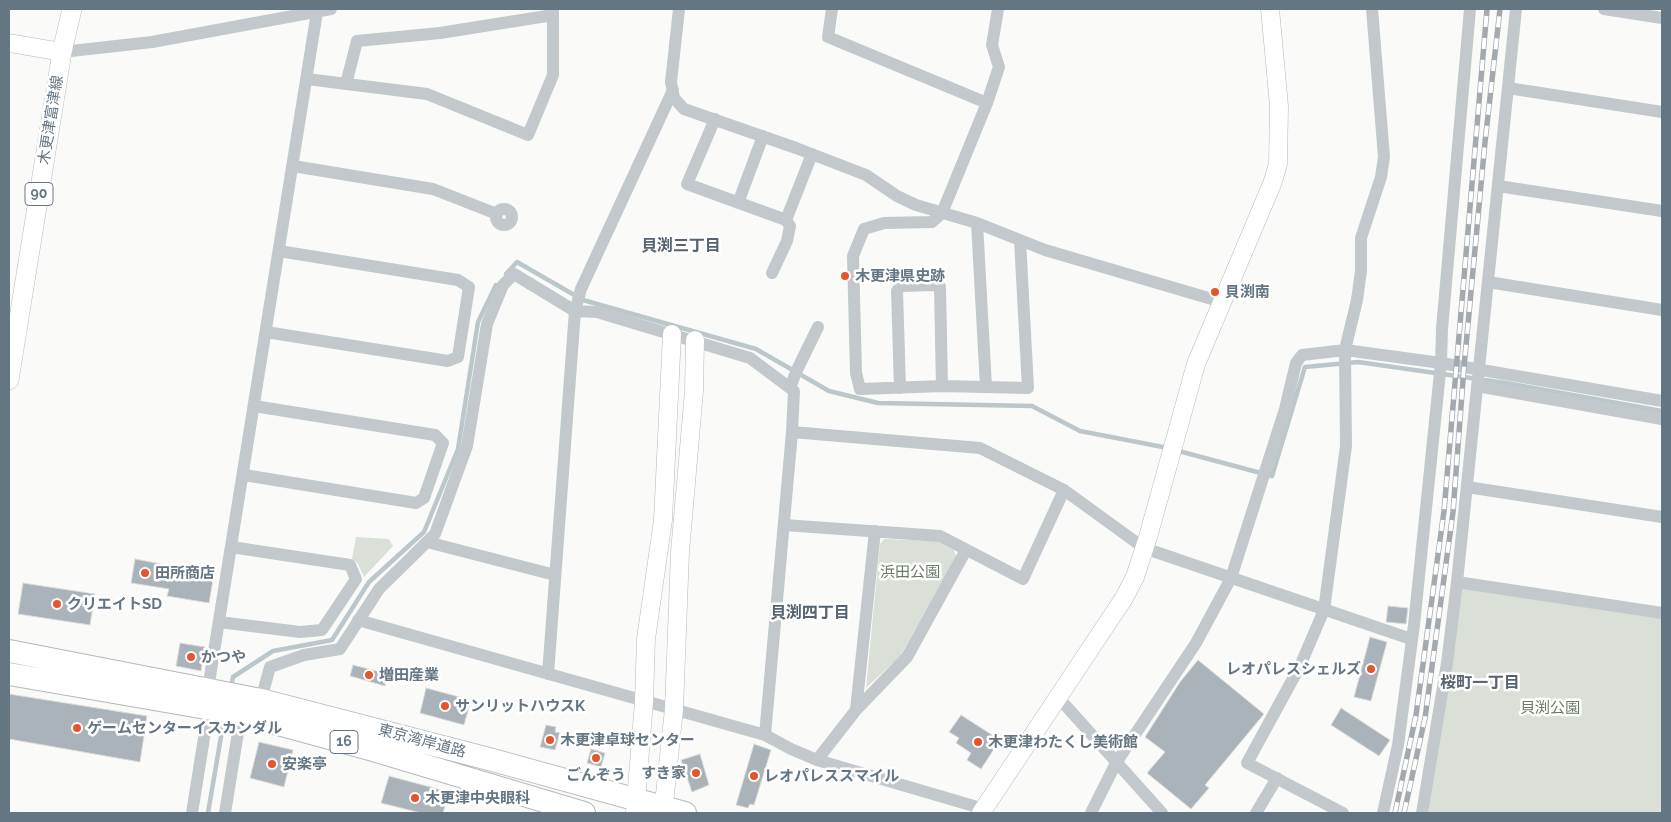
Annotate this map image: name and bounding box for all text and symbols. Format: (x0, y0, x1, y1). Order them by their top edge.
street label: 木更津富津線 (35, 74, 67, 166)
road number: 90 (25, 182, 53, 205)
district label: 貝渕三丁目 (641, 236, 721, 256)
place label: 木更津県史跡 (855, 267, 945, 285)
marker: 木更津県史跡 (839, 270, 851, 282)
place label: 貝渕南 (1225, 283, 1270, 301)
marker: 貝渕南 (1209, 286, 1221, 298)
park label: 浜田公園 (880, 563, 940, 581)
place label: 田所商店 (155, 564, 215, 582)
marker: 田所商店 (139, 567, 151, 579)
place label: クリエイトSD (67, 595, 162, 613)
marker: クリエイトSD (51, 598, 63, 610)
district label: 貝渕四丁目 (770, 603, 850, 623)
place label: かつや (201, 648, 246, 666)
marker: かつや (185, 651, 197, 663)
place label: レオパレスシェルズ (1226, 660, 1361, 678)
marker: レオパレスシェルズ (1365, 663, 1377, 675)
place label: 増田産業 (379, 666, 439, 684)
marker: 増田産業 (363, 669, 375, 681)
district label: 桜町一丁目 (1440, 673, 1520, 693)
place label: サンリットハウスK (455, 697, 585, 715)
park label: 貝渕公園 (1520, 699, 1580, 717)
marker: サンリットハウスK (439, 700, 451, 712)
place label: ゲームセンターイスカンダル (87, 719, 282, 737)
street label: 東京湾岸道路 (376, 721, 468, 761)
marker: ゲームセンターイスカンダル (71, 722, 83, 734)
road number: 16 (330, 730, 358, 754)
place label: 木更津卓球センター (560, 731, 695, 749)
place label: 木更津わたくし美術館 (988, 733, 1138, 751)
marker: 木更津卓球センター (544, 734, 556, 746)
marker: 木更津わたくし美術館 (972, 736, 984, 748)
marker: ごんぞう (590, 752, 602, 764)
place label: 安楽亭 (282, 755, 327, 773)
marker: 安楽亭 (266, 758, 278, 770)
place label: すき家 (641, 764, 686, 782)
place label: ごんぞう (566, 766, 626, 784)
marker: すき家 (690, 767, 702, 779)
place label: レオパレススマイル (764, 767, 899, 785)
marker: レオパレススマイル (748, 770, 760, 782)
place label: 木更津中央眼科 (425, 789, 530, 807)
marker: 木更津中央眼科 (409, 792, 421, 804)

